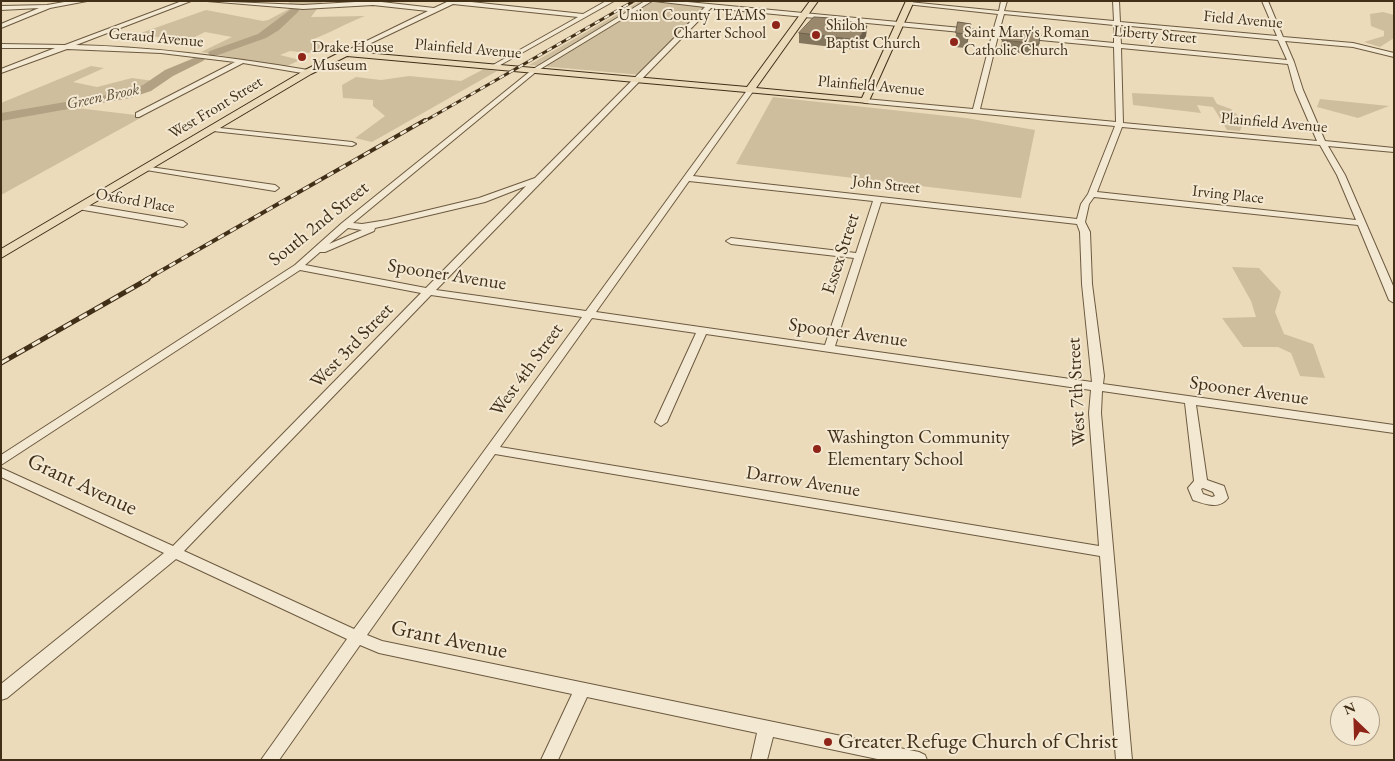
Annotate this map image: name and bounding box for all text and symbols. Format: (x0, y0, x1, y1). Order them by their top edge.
place label: Union County TEAMS Charter School (618, 6, 766, 44)
street label: Field Avenue (1203, 7, 1283, 33)
place label: Shiloh Baptist Church (826, 16, 921, 54)
marker: Union County TEAMS Charter School (770, 19, 782, 31)
street label: Liberty Street (1113, 22, 1197, 48)
place label: Saint Mary's Roman Catholic Church (964, 23, 1089, 61)
street label: Geraud Avenue (108, 24, 204, 52)
marker: Shiloh Baptist Church (810, 29, 822, 41)
street label: Plainfield Avenue (414, 35, 522, 63)
marker: Saint Mary's Roman Catholic Church (948, 36, 960, 48)
place label: Drake House Museum (312, 38, 393, 76)
marker: Drake House Museum (296, 51, 308, 63)
street label: West Front Street (166, 72, 266, 144)
street label: Plainfield Avenue (817, 72, 925, 100)
water label: Green Brook (65, 80, 141, 114)
street label: Plainfield Avenue (1220, 109, 1328, 137)
street label: John Street (851, 172, 921, 198)
street label: South 2nd Street (264, 177, 374, 271)
street label: Irving Place (1191, 182, 1265, 208)
street label: Oxford Place (94, 185, 176, 217)
street label: Essex Street (817, 211, 865, 297)
street label: Spooner Avenue (386, 254, 508, 296)
street label: West 3rd Street (306, 299, 398, 393)
street label: Spooner Avenue (787, 313, 909, 353)
street label: West 4th Street (486, 319, 568, 421)
street label: West 7th Street (1063, 337, 1091, 447)
street label: Spooner Avenue (1188, 371, 1310, 411)
place label: Washington Community Elementary School (827, 427, 1010, 471)
marker: Washington Community Elementary School (811, 443, 823, 455)
street label: Grant Avenue (23, 448, 141, 522)
street label: Darrow Avenue (744, 462, 862, 502)
street label: Grant Avenue (388, 615, 510, 665)
north arrow (1330, 696, 1380, 746)
text: N (1340, 698, 1358, 719)
place label: Greater Refuge Church of Christ (838, 729, 1118, 755)
marker: Greater Refuge Church of Christ (822, 736, 834, 748)

